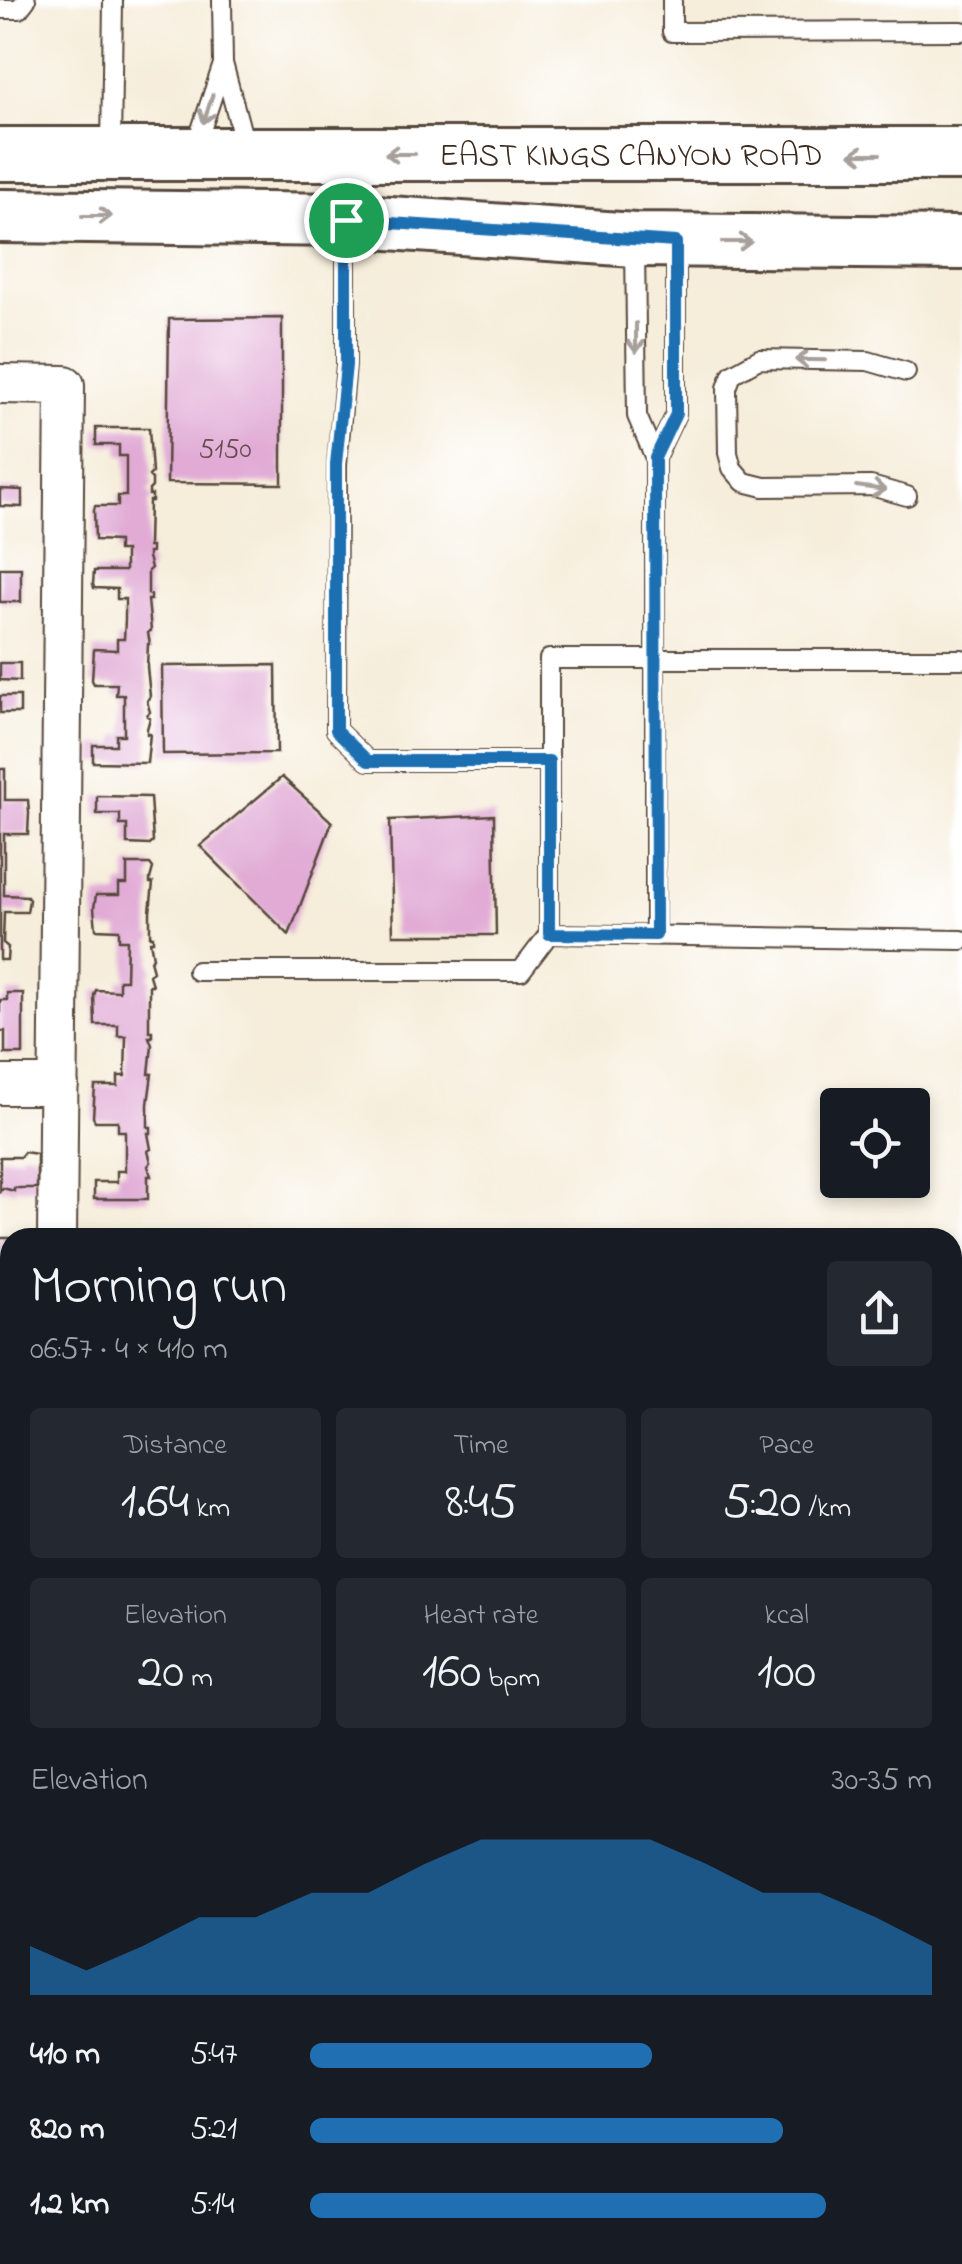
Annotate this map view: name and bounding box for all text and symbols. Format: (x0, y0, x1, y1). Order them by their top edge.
one-way arrow (197, 93, 215, 124)
street label: EAST KINGS CANYON ROAD (439, 134, 823, 181)
one-way arrow (384, 144, 416, 164)
one-way arrow (849, 144, 882, 164)
pin (304, 178, 389, 263)
icon: arrive (319, 193, 374, 248)
one-way arrow (80, 206, 113, 226)
one-way arrow (720, 232, 752, 252)
one-way arrow (626, 320, 646, 353)
one-way arrow (795, 350, 828, 370)
house number: 5150 (198, 430, 252, 471)
one-way arrow (854, 480, 887, 498)
map controls (820, 1088, 930, 1198)
button: locate (820, 1088, 930, 1198)
text: Morning run (30, 1249, 287, 1329)
button: share (827, 1261, 932, 1366)
text: 06:57 · 4 × 410 m (30, 1327, 228, 1374)
text: Distance (124, 1426, 227, 1467)
text: Time (453, 1426, 509, 1467)
text: Pace (759, 1426, 814, 1467)
text: 1.64 (120, 1467, 189, 1540)
text: 8:45 (445, 1467, 517, 1540)
text: 5:20 (722, 1467, 801, 1540)
text: km (189, 1489, 230, 1530)
text: /km (801, 1489, 851, 1530)
text: Elevation (124, 1596, 227, 1637)
text: Heart rate (424, 1596, 538, 1637)
text: kcal (764, 1596, 809, 1637)
text: 20 (138, 1637, 184, 1710)
text: 160 (422, 1637, 481, 1710)
text: 100 (757, 1637, 816, 1710)
text: m (184, 1659, 213, 1700)
text: bpm (481, 1659, 540, 1700)
text: Elevation (30, 1758, 148, 1805)
text: 30–35 m (831, 1758, 932, 1805)
text: 410 m (30, 2032, 100, 2079)
text: 5:47 (190, 2032, 237, 2079)
text: 820 m (30, 2107, 105, 2154)
text: 5:21 (190, 2107, 237, 2154)
text: 1.2 km (30, 2182, 109, 2229)
text: 5:14 (190, 2182, 234, 2229)

